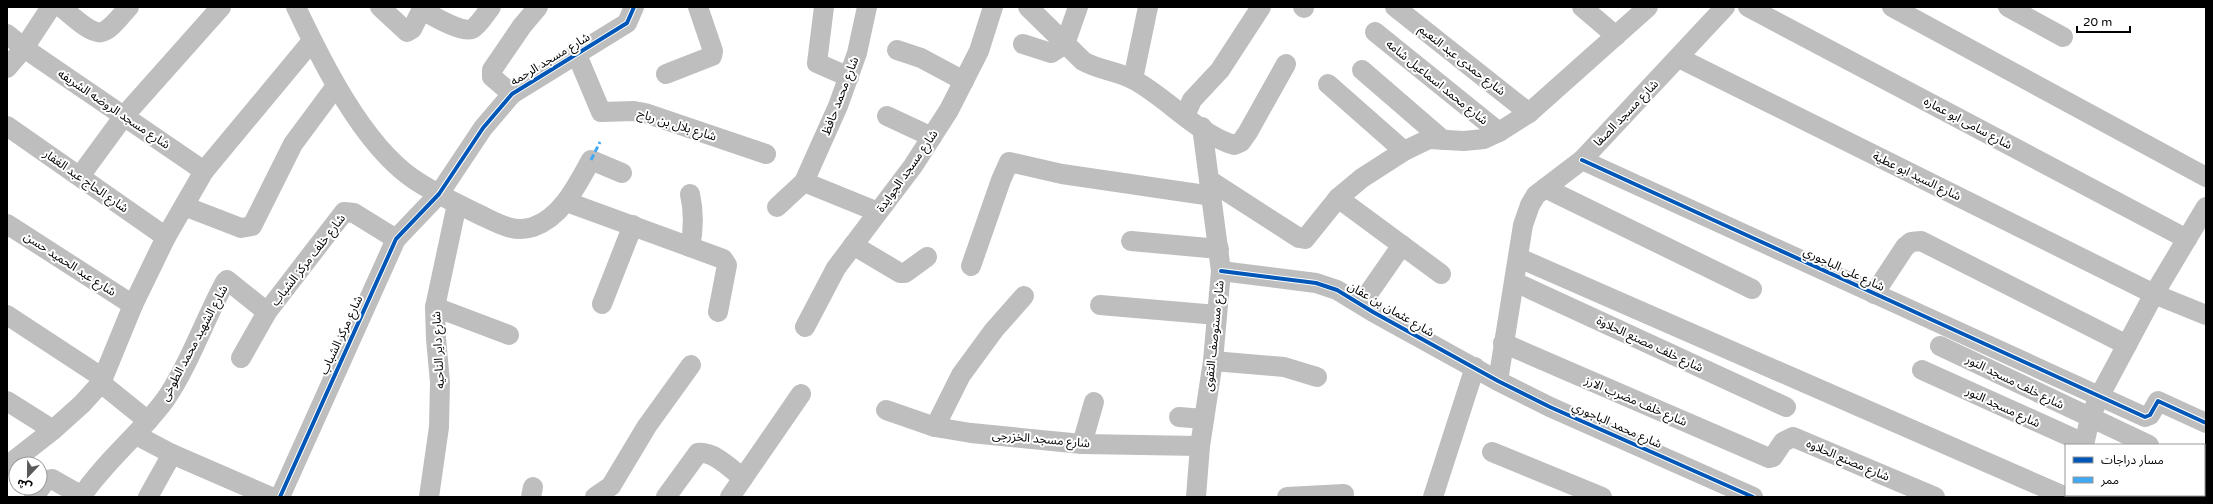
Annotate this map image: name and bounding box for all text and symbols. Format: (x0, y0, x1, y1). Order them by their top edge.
scale bar (2077, 8, 2130, 34)
text: 20 m (2083, 15, 2112, 29)
street label: شارع حمدى عبد النعيم (1415, 22, 1508, 100)
street label: شارع مسجد الرحمه (508, 30, 593, 90)
street label: شارع محمد اسماعيل شامه (1382, 37, 1491, 129)
street label: شارع محمد حافظ (819, 55, 863, 138)
street label: شارع مسجد الروضه الشريفه (54, 66, 173, 153)
street label: شارع مسجد الصفا (1591, 77, 1663, 151)
street label: شارع سامى ابو عماره (1921, 94, 2014, 154)
street label: شارع بلال بن رباح (635, 106, 718, 146)
street label: شارع مسجد الجوايدة (873, 127, 942, 216)
street label: شارع الحاج عبد الغفار (39, 146, 131, 217)
street label: شارع السيد ابو عطية (1870, 149, 1963, 205)
street label: شارع خلف مركز الشباب (268, 211, 350, 310)
street label: شارع عبد الحميد حسن (20, 229, 119, 301)
street label: شارع على الباجوري (1800, 244, 1887, 296)
street label: شارع عثمان بن عفان (1344, 279, 1437, 341)
street label: شارع مستوصف التقوى (1201, 280, 1229, 392)
street label: شارع الشهيد محمد الطوخى (157, 283, 232, 404)
street label: شارع مركز الشباب (317, 293, 367, 378)
street label: شارع داير الناحيه (429, 311, 449, 389)
street label: شارع خلف مصنع الحلاوة (1594, 313, 1705, 377)
street label: شارع خلف مسجد النور (1962, 352, 2066, 414)
street label: شارع خلف مضرب الارز (1581, 373, 1689, 431)
street label: شارع مسجد النور (1962, 383, 2042, 432)
street label: شارع محمد الباجوري (1569, 399, 1664, 454)
street label: شارع مسجد الخزرجى (991, 428, 1091, 452)
street label: شارع مصنع الحلاوه (1804, 436, 1892, 486)
legend (2065, 444, 2205, 496)
text: مسار دراجات (2101, 453, 2164, 467)
north arrow (8, 456, 48, 496)
text: ممر (2100, 473, 2119, 487)
text: ش (15, 476, 34, 494)

